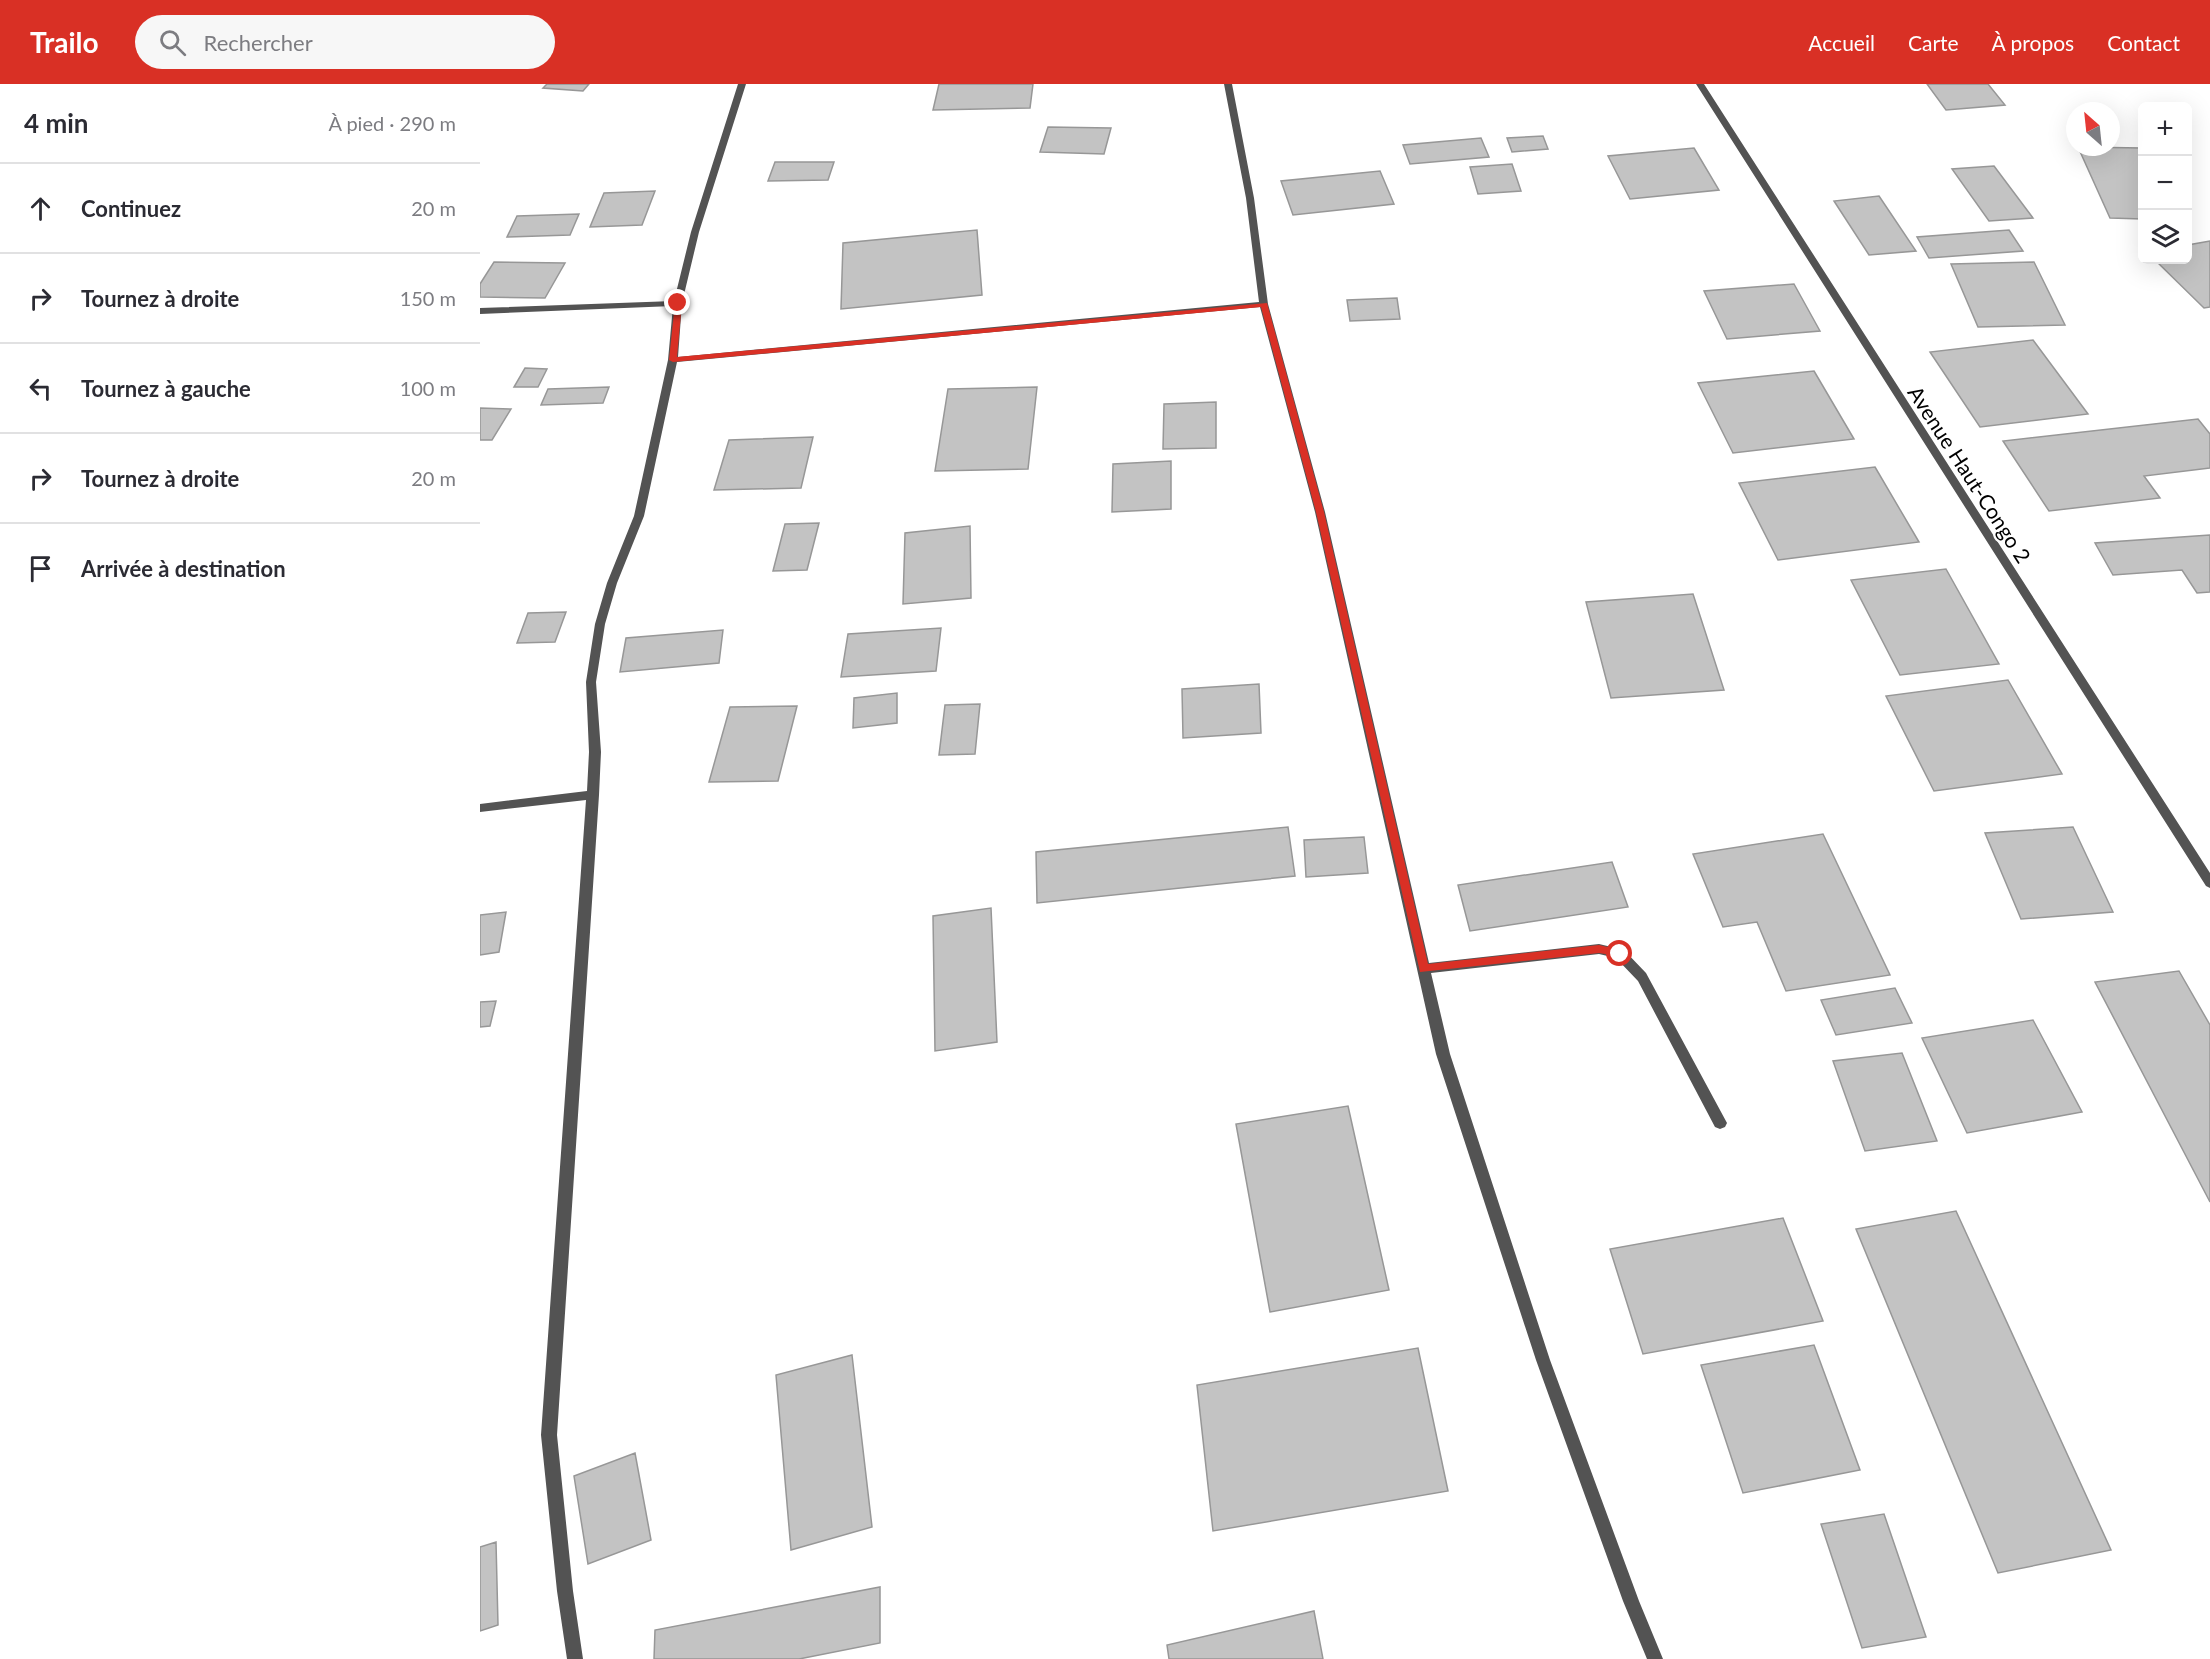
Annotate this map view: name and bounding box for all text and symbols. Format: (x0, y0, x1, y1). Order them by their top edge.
search box (135, 15, 555, 69)
text: Trailo (30, 25, 99, 59)
icon: search (156, 26, 189, 59)
text: Rechercher (204, 29, 313, 56)
text: Accueil (1808, 30, 1875, 55)
text: Carte (1908, 30, 1959, 55)
text: À propos (1992, 30, 2074, 55)
text: Contact (2107, 30, 2180, 55)
north arrow (2066, 102, 2120, 156)
map controls (2138, 102, 2192, 264)
button: + (2138, 102, 2192, 156)
text: 4 min (24, 107, 88, 139)
text: À pied · 290 m (328, 111, 456, 135)
button: − (2138, 156, 2192, 210)
icon: ahead (24, 192, 57, 225)
text: Continuez (81, 195, 181, 222)
text: 20 m (411, 196, 456, 220)
button: layers (2138, 210, 2192, 264)
icon: right (24, 282, 57, 315)
text: Tournez à droite (81, 285, 239, 312)
text: 150 m (400, 286, 456, 310)
route end (664, 289, 690, 315)
icon: left (24, 372, 57, 405)
text: Tournez à gauche (81, 375, 251, 402)
text: 100 m (400, 376, 456, 400)
street label: Avenue Haut-Congo 2 (1903, 381, 2037, 567)
icon: right (24, 462, 57, 495)
text: Tournez à droite (81, 465, 239, 492)
text: 20 m (411, 466, 456, 490)
icon: arrive (24, 552, 57, 585)
text: Arrivée à destination (81, 555, 286, 582)
route start (1606, 940, 1632, 966)

